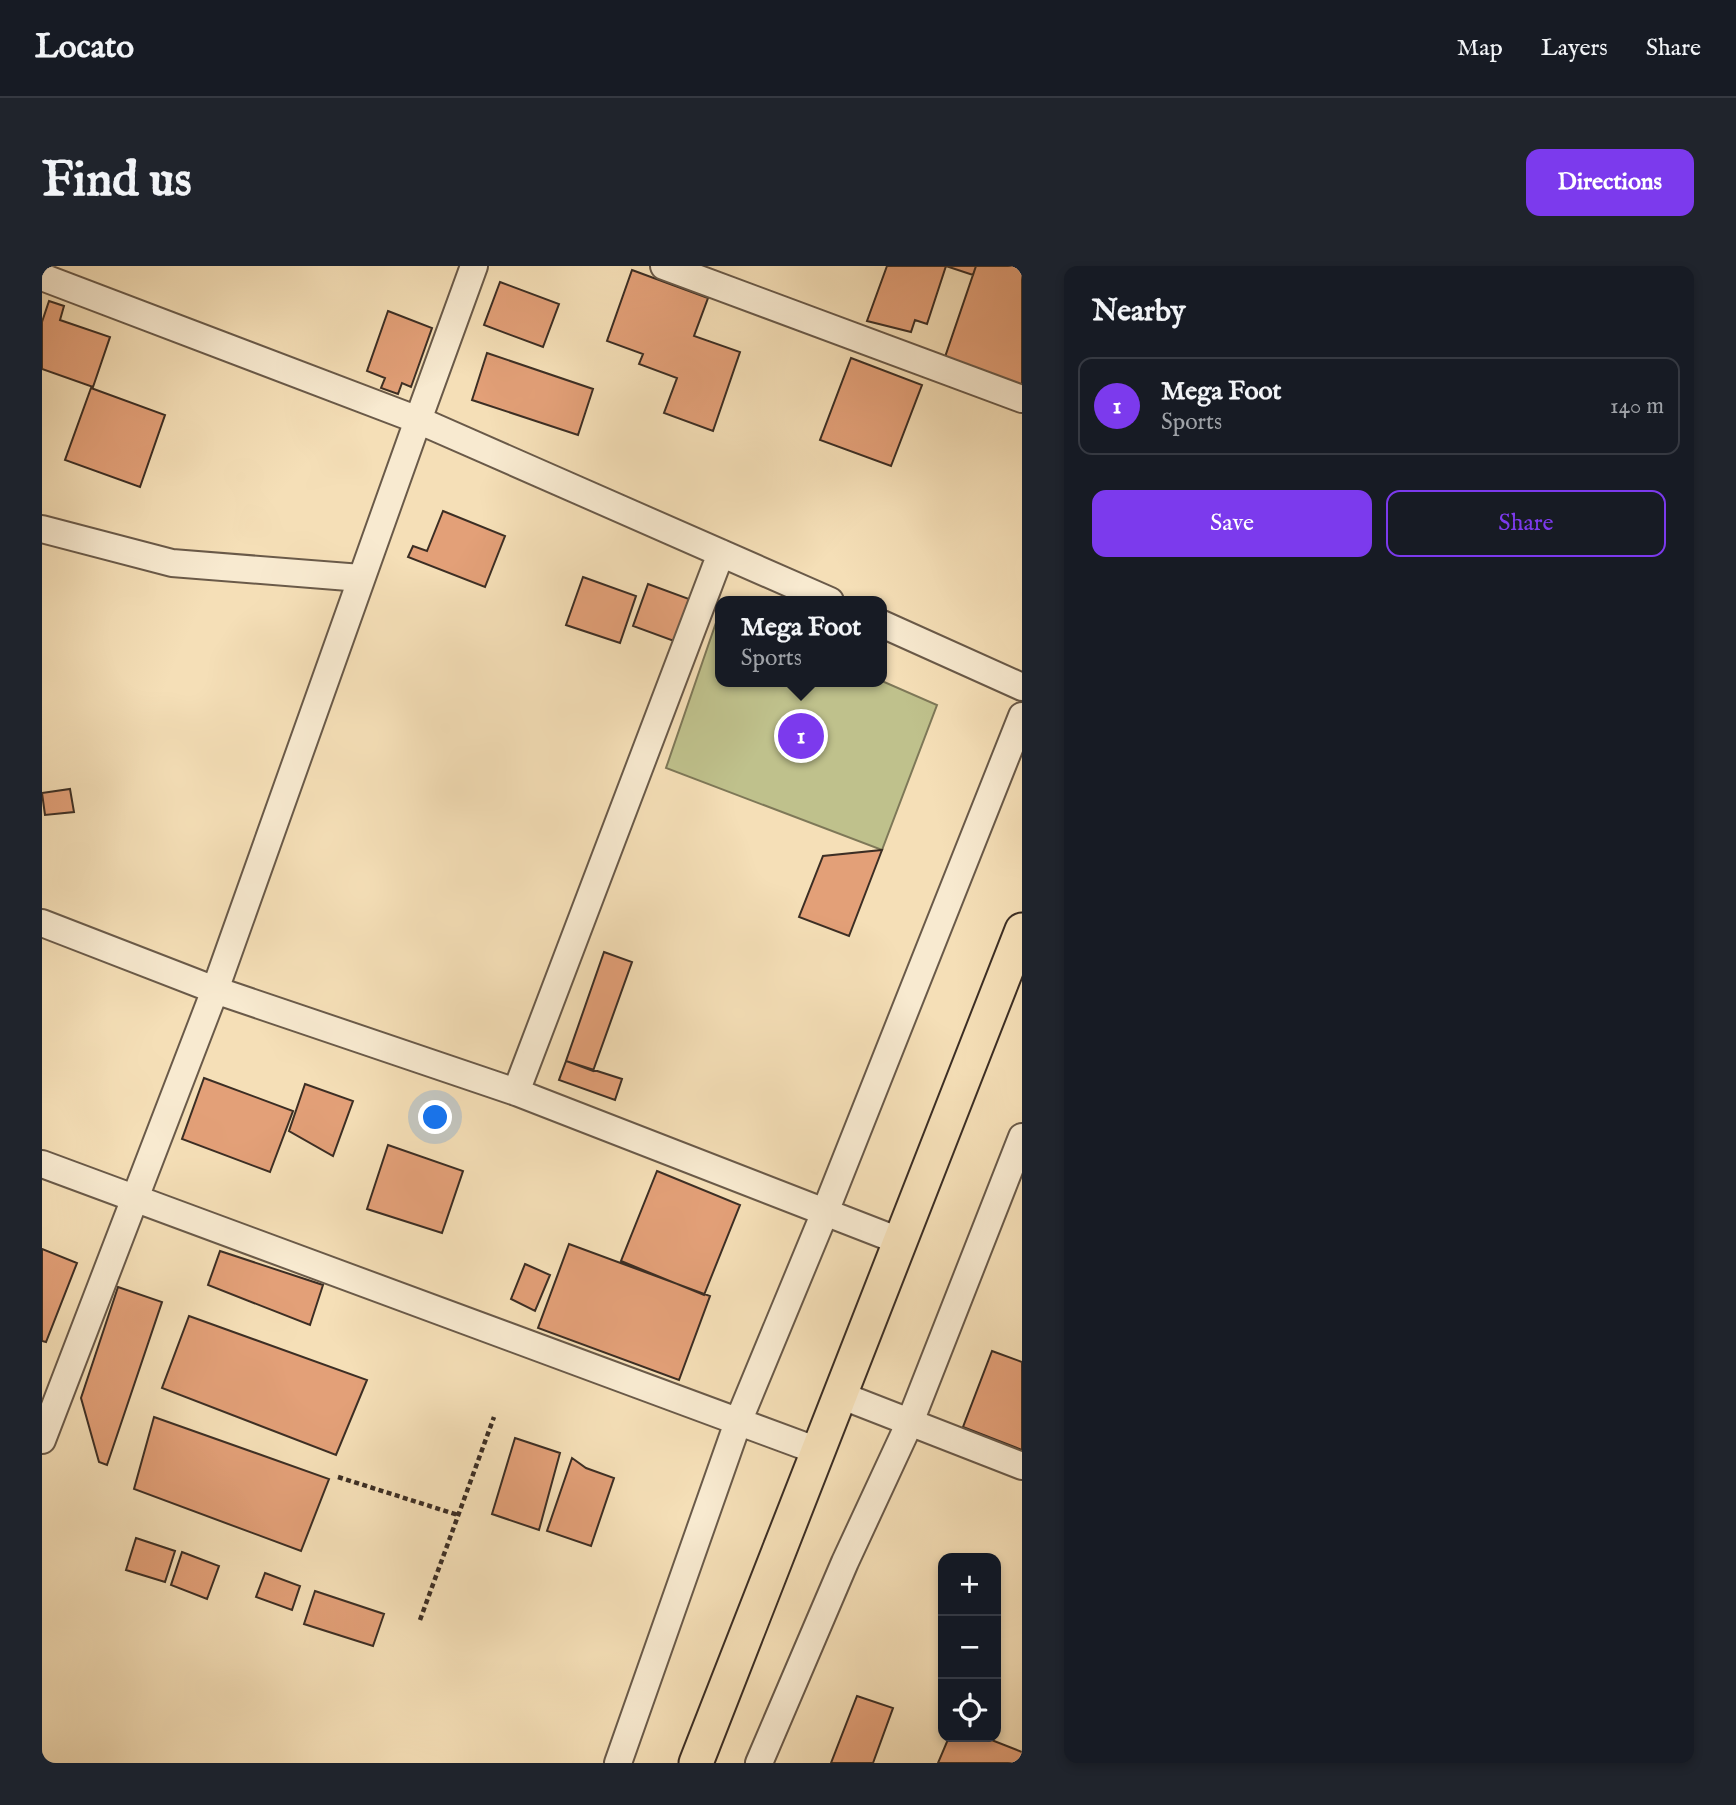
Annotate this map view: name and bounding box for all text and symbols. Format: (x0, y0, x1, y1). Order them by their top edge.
text: Locato (35, 27, 134, 69)
text: Map (1457, 33, 1503, 64)
text: Layers (1541, 33, 1608, 64)
text: Share (1646, 33, 1701, 64)
button: Directions (1526, 149, 1694, 216)
text: Find us (42, 151, 192, 213)
text: Nearby (1092, 293, 1185, 331)
text: Mega Foot (1161, 375, 1281, 408)
text: 1 (1113, 392, 1121, 421)
text: 140 m (1610, 392, 1664, 421)
text: Sports (1161, 408, 1222, 437)
button: Save (1092, 490, 1372, 557)
button: Share (1386, 490, 1666, 557)
popup (715, 596, 887, 687)
text: Mega Foot (741, 611, 861, 644)
text: Sports (741, 644, 802, 673)
pin: 1 (778, 710, 824, 762)
your location (418, 1100, 452, 1134)
map controls (938, 1553, 1001, 1742)
button: + (938, 1553, 1001, 1616)
button: − (938, 1616, 1001, 1679)
button: locate (938, 1679, 1001, 1742)

